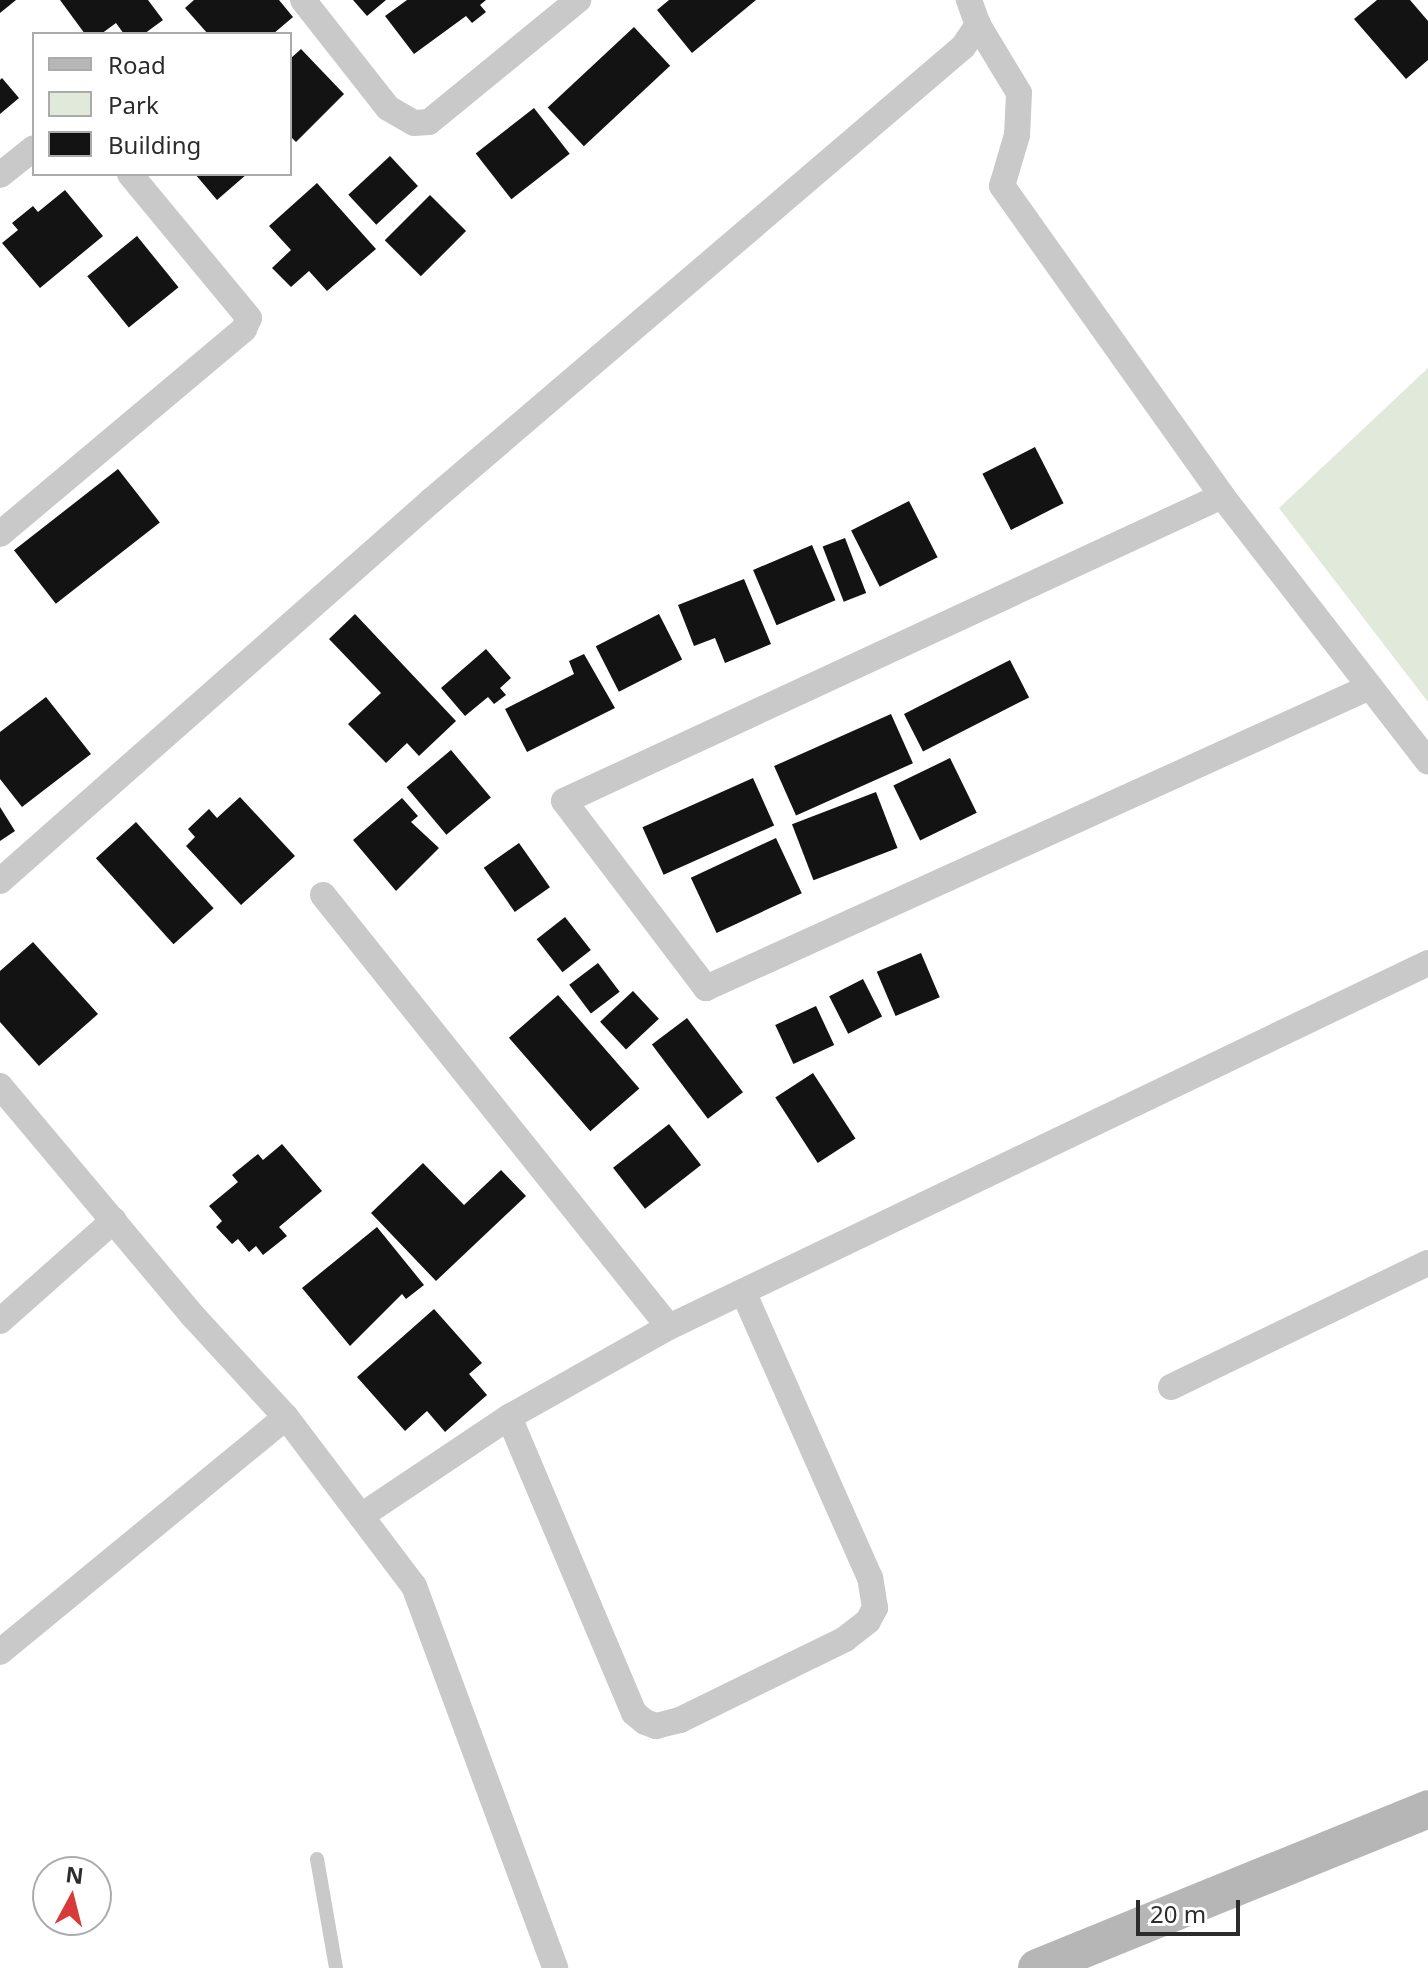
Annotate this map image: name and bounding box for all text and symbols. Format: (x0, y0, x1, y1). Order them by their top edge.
legend (32, 32, 292, 176)
text: Road (108, 48, 166, 81)
text: Park (108, 88, 159, 121)
text: Building (108, 128, 201, 161)
north arrow (32, 1856, 112, 1936)
text: N (64, 1858, 85, 1890)
scale bar (1140, 1884, 1244, 1934)
text: 20 m (1150, 1897, 1206, 1930)

